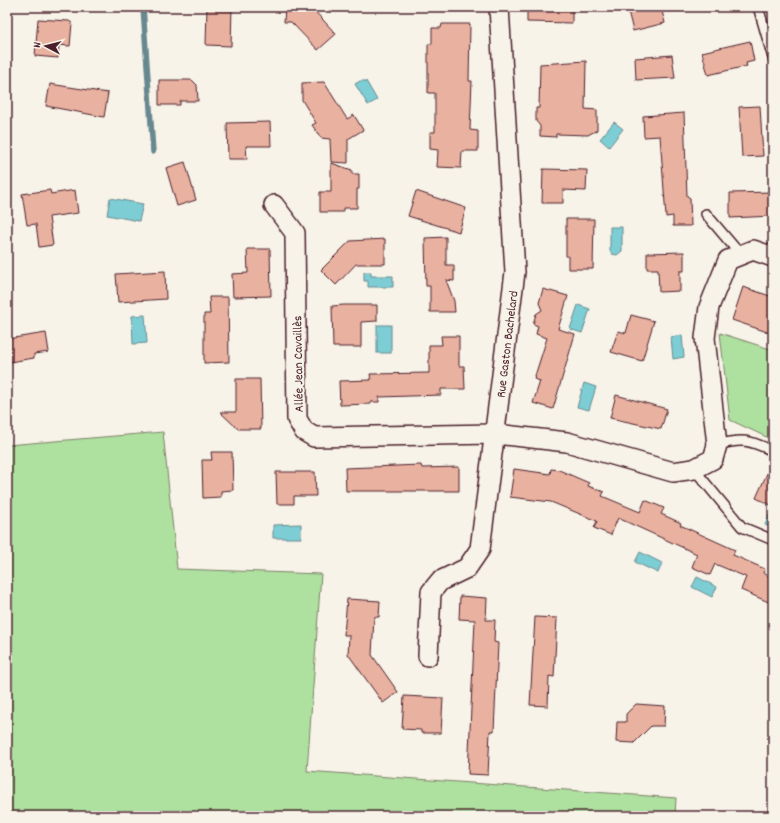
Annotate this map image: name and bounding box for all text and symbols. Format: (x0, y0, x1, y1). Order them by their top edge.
north arrow (26, 26, 66, 66)
text: N (30, 41, 46, 49)
street label: Rue Gaston Bachelard (492, 290, 524, 399)
street label: Allée Jean Cavaillès (289, 315, 310, 413)

